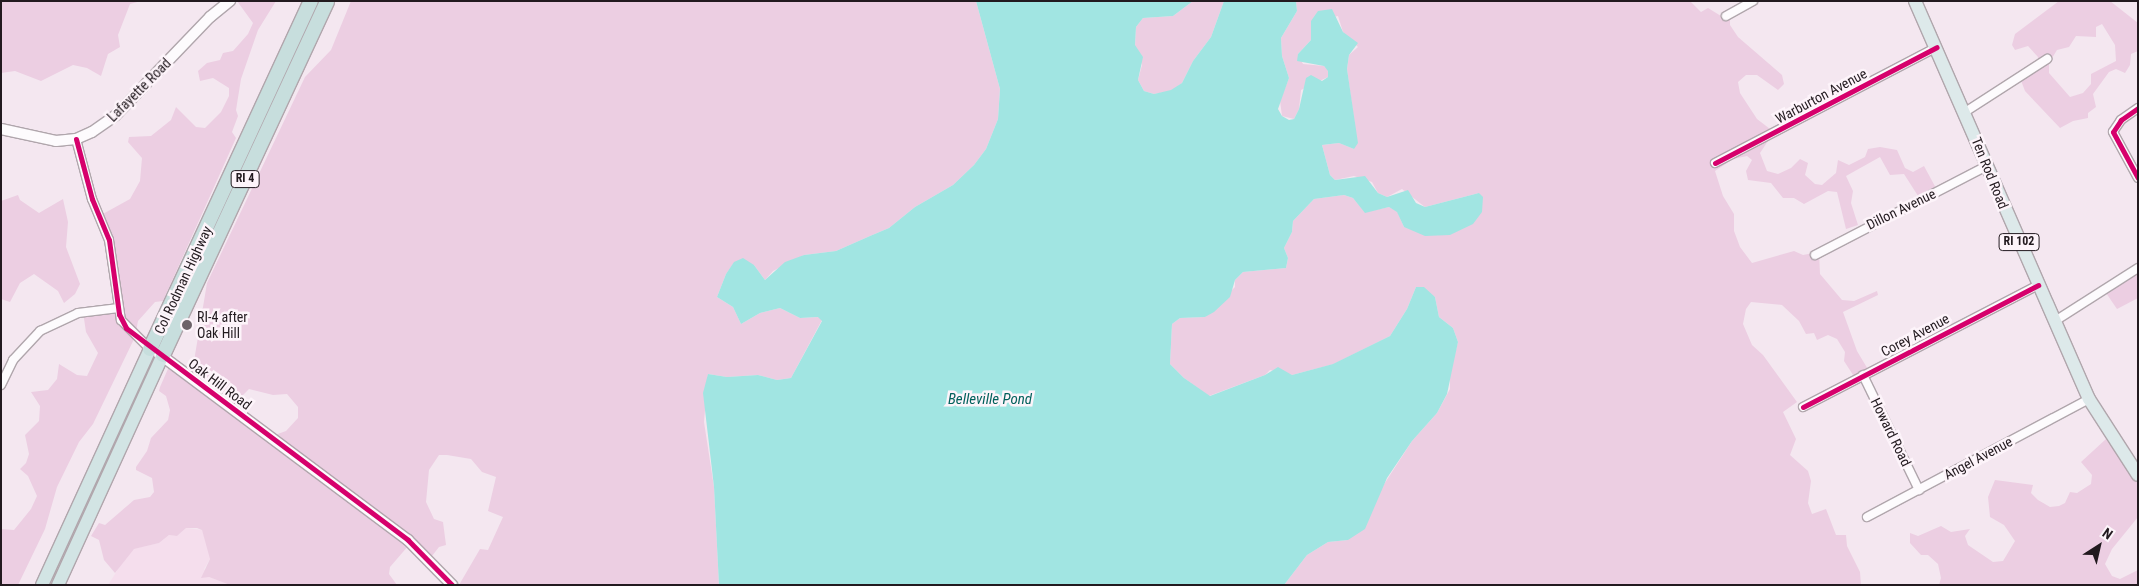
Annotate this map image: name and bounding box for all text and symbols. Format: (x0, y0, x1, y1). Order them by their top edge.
street label: Lafayette Road (104, 55, 174, 125)
street label: Warburton Avenue (1772, 65, 1870, 127)
street label: Ten Rod Road (1968, 135, 2012, 211)
road number: RI 4 (230, 170, 260, 188)
street label: Dillon Avenue (1864, 185, 1938, 233)
street label: Col Rodman Highway (151, 223, 215, 337)
road number: RI 102 (1998, 232, 2040, 252)
place label: RI-4 after Oak Hill (197, 309, 248, 342)
street label: Corey Avenue (1878, 310, 1952, 360)
marker: RI-4 after Oak Hill (181, 319, 193, 331)
street label: Oak Hill Road (185, 355, 255, 413)
water label: Belleville Pond (948, 391, 1032, 409)
street label: Howard Road (1867, 395, 1915, 469)
street label: Angel Avenue (1941, 433, 2015, 483)
north arrow (2074, 521, 2124, 571)
text: N (2099, 525, 2116, 543)

